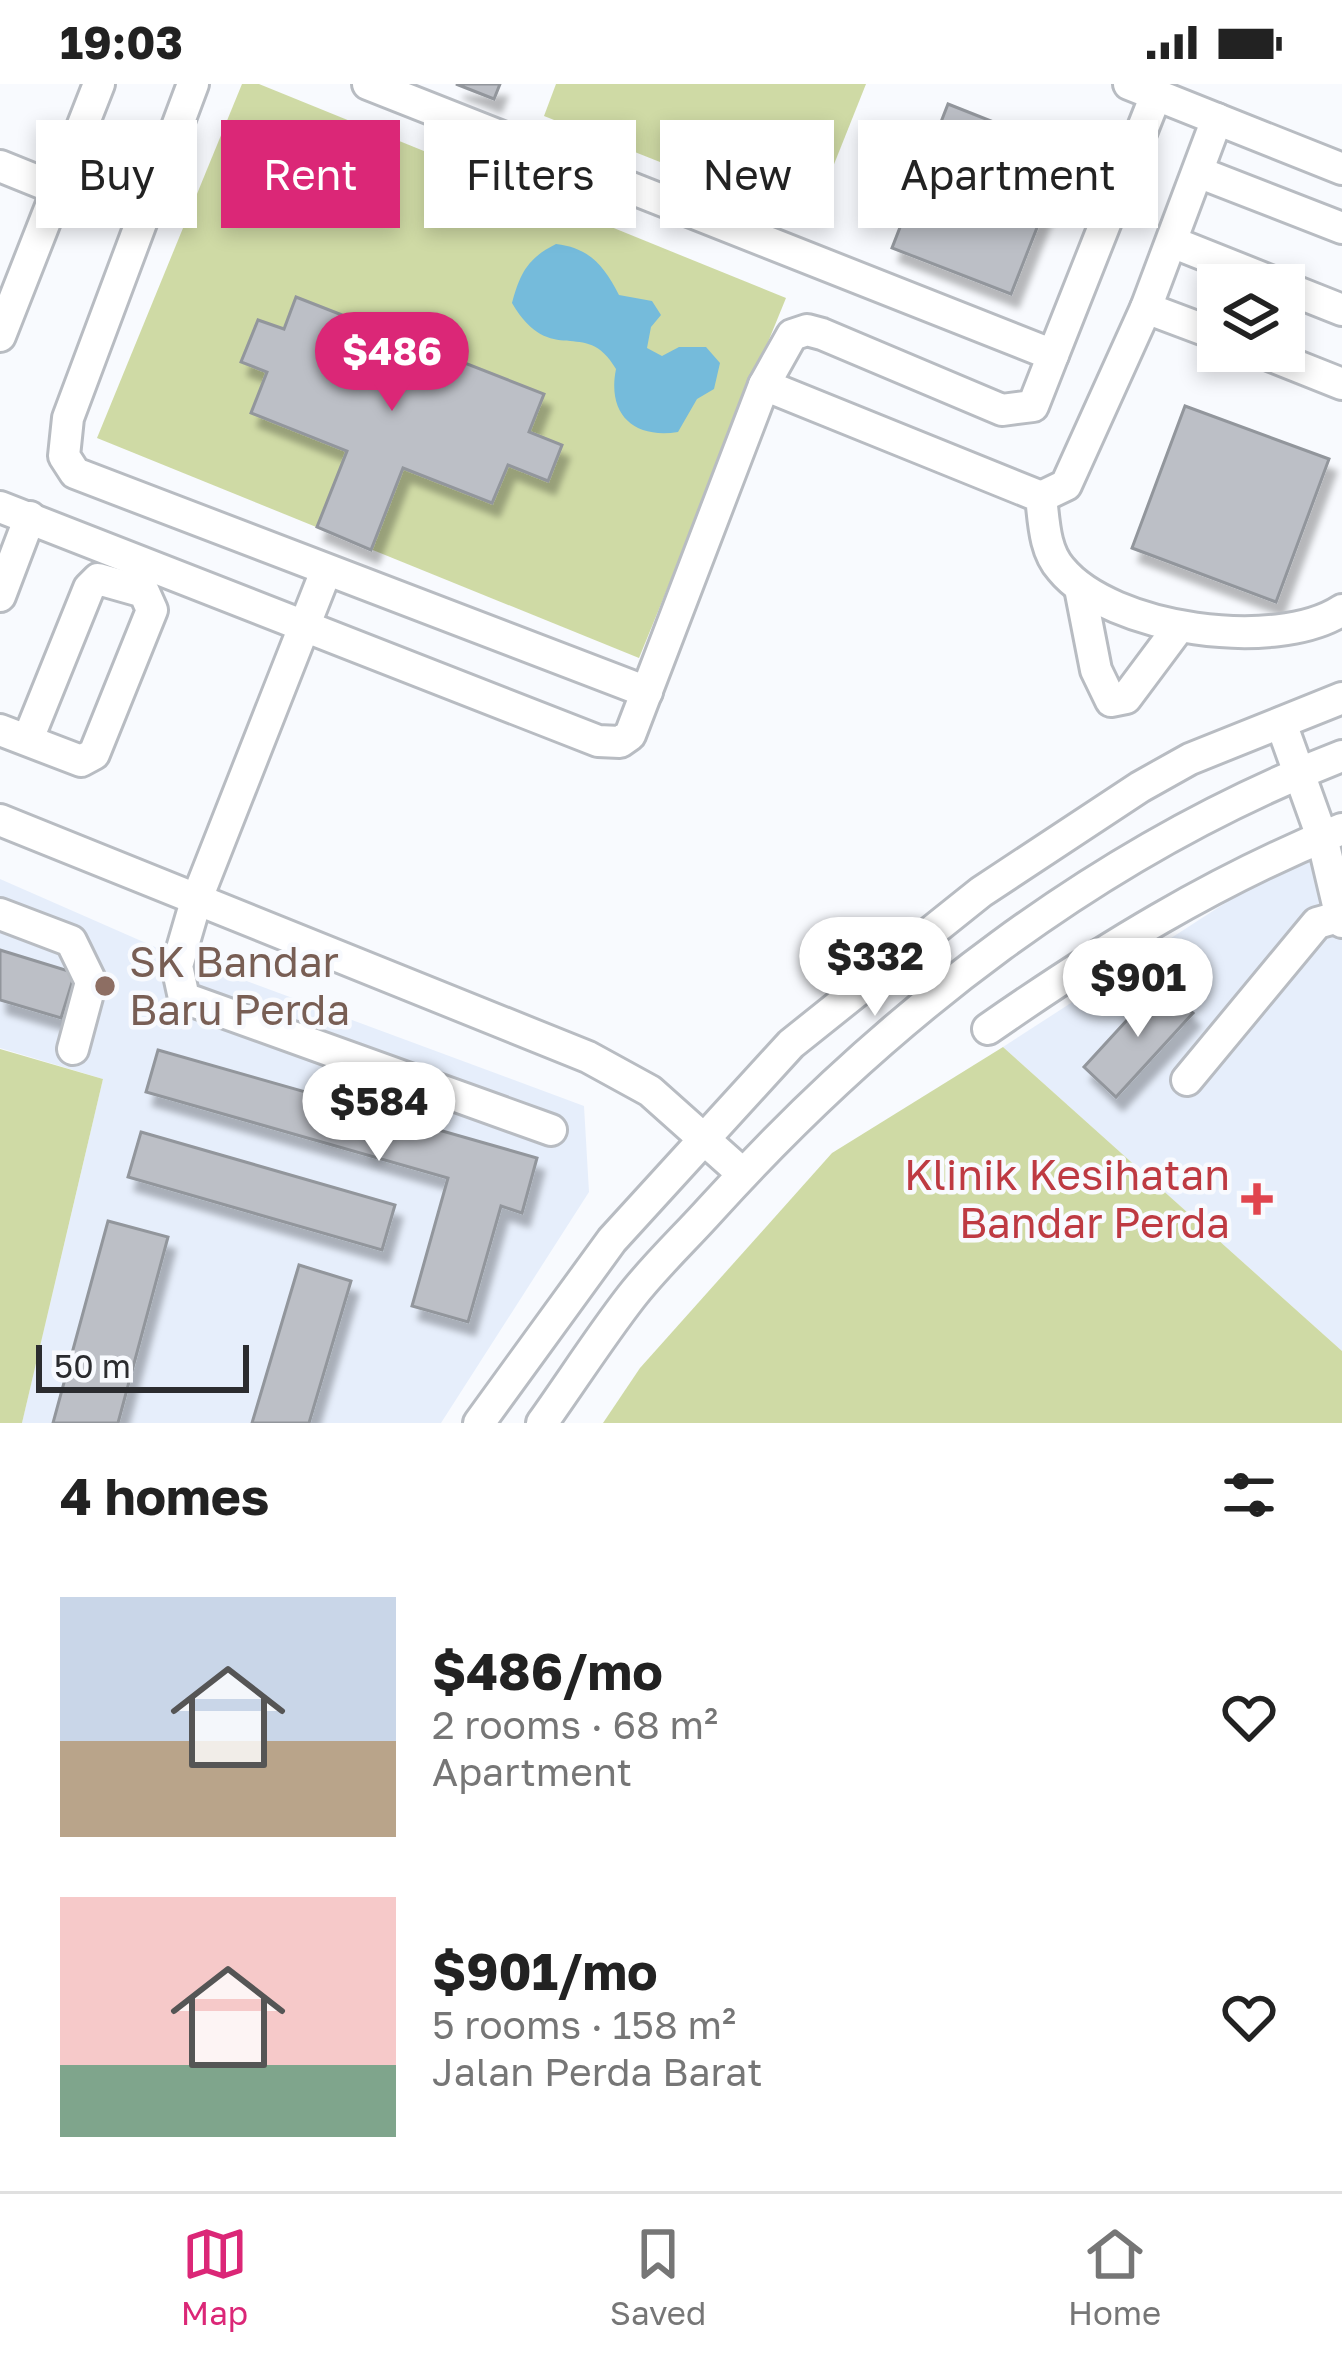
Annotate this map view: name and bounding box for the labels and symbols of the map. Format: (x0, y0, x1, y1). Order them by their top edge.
pin: $486 (321, 312, 463, 414)
pin: $332 (804, 917, 946, 1019)
place label: SK Bandar Baru Perda (129, 936, 350, 1034)
pin: $901 (1067, 938, 1209, 1040)
marker: SK Bandar Baru Perda (92, 973, 118, 999)
pin: $584 (308, 1062, 450, 1164)
place label: Klinik Kesihatan Bandar Perda (904, 1149, 1230, 1247)
marker: Klinik Kesihatan Bandar Perda (1241, 1183, 1273, 1215)
scale bar (36, 1339, 249, 1392)

